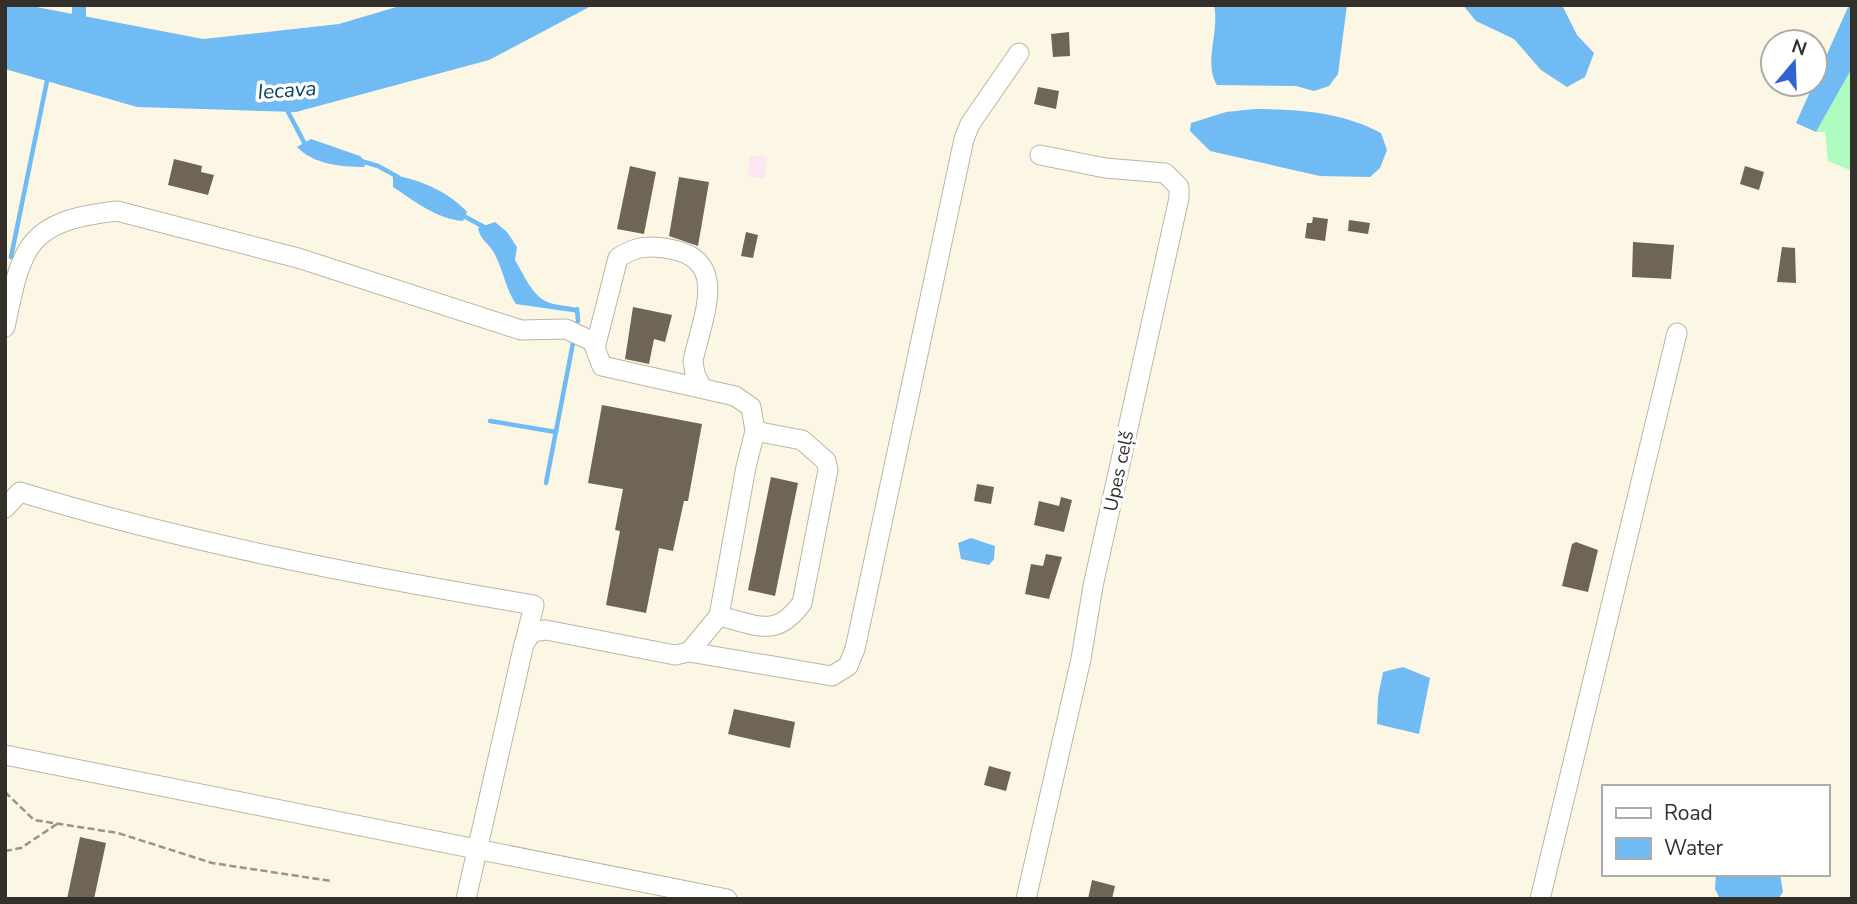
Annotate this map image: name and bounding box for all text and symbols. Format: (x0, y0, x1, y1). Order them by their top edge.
north arrow (1759, 28, 1829, 98)
text: N (1788, 33, 1810, 62)
water label: Iecava (257, 74, 317, 106)
street label: Upes ceļš (1098, 428, 1140, 514)
legend (1602, 785, 1829, 876)
text: Road (1664, 799, 1713, 827)
text: Water (1664, 834, 1723, 862)

